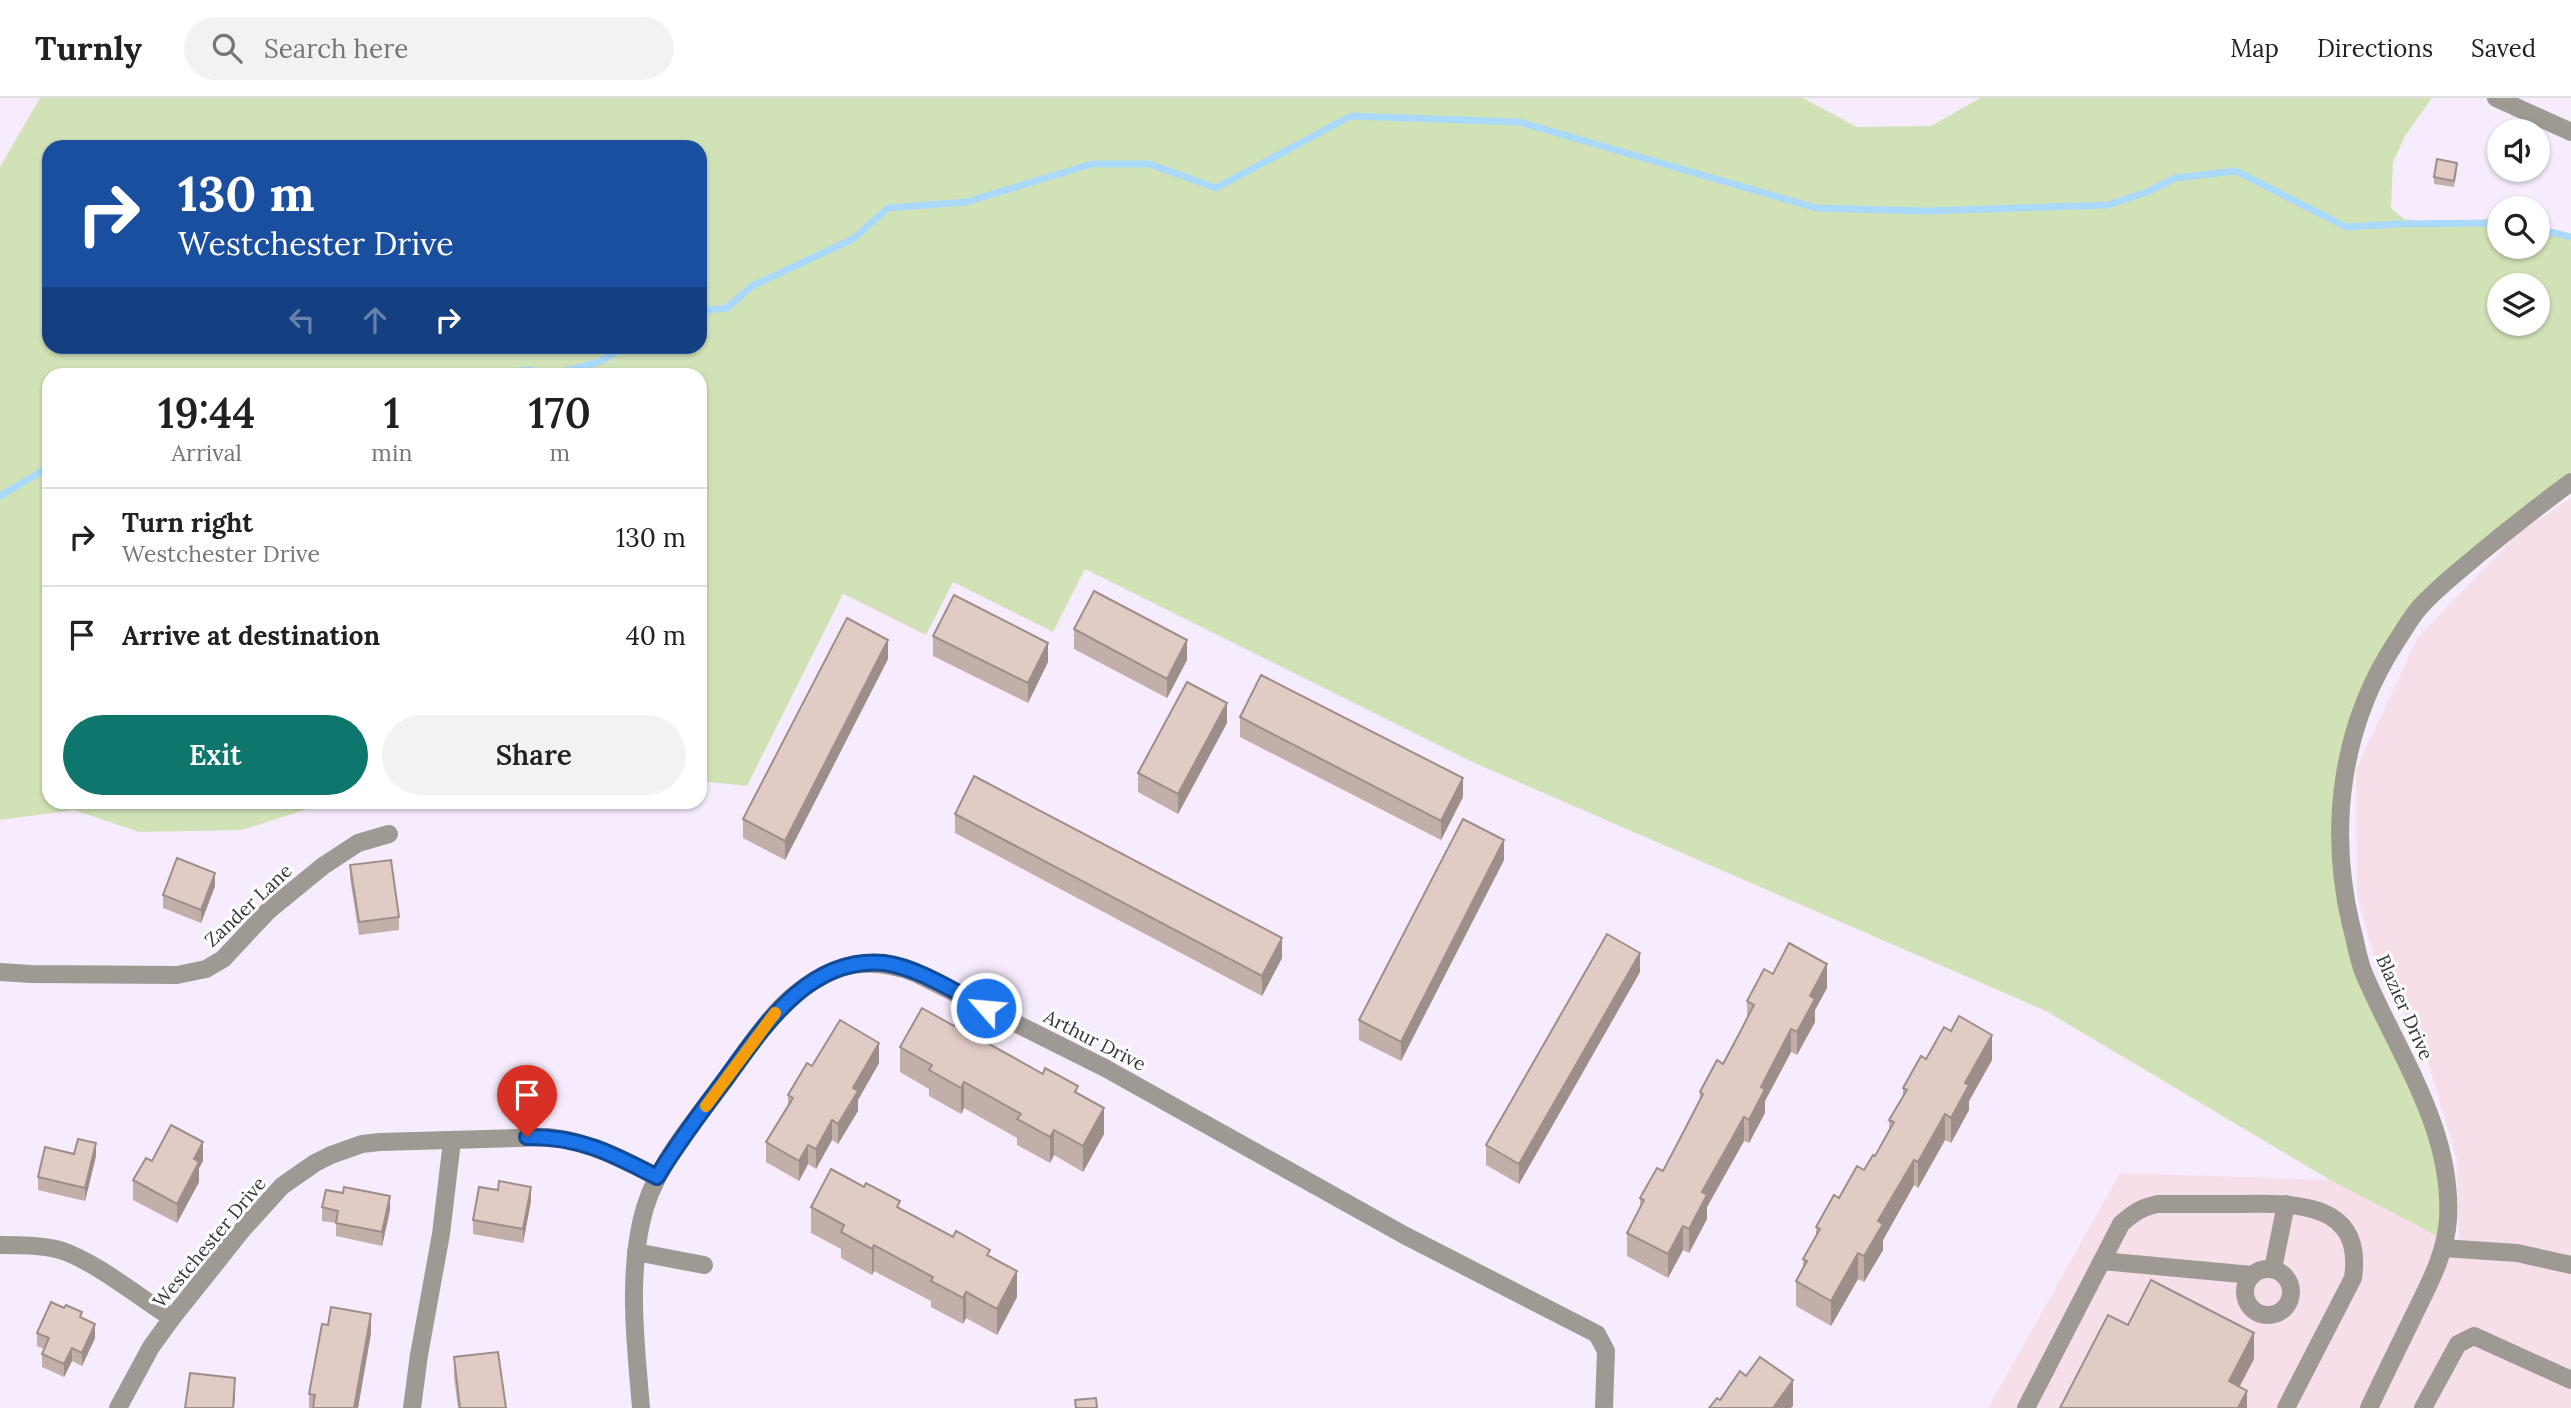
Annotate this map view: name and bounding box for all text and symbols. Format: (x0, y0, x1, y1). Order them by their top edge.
search box (184, 17, 674, 80)
text: Turnly (35, 27, 142, 69)
icon: search (208, 29, 246, 67)
text: Search here (264, 32, 408, 65)
text: Map (2230, 33, 2279, 64)
text: Directions (2317, 33, 2433, 64)
text: Saved (2471, 33, 2536, 64)
map controls (2487, 119, 2550, 336)
button: sound (2487, 119, 2550, 182)
text: 130 m (178, 162, 314, 224)
icon: right (63, 168, 154, 259)
button: search (2487, 196, 2550, 259)
text: Westchester Drive (178, 223, 454, 264)
button: layers (2487, 273, 2550, 336)
icon: left (283, 301, 321, 339)
icon: ahead (356, 301, 394, 339)
icon: right (429, 301, 467, 339)
text: 19:44 (158, 386, 255, 440)
text: 1 (384, 386, 400, 440)
text: 170 (528, 386, 591, 440)
text: Arrival (172, 438, 242, 467)
text: min (371, 438, 412, 467)
text: m (549, 438, 570, 467)
text: Turn right (122, 506, 253, 539)
icon: right (63, 518, 101, 556)
text: 130 m (616, 521, 686, 554)
text: Westchester Drive (122, 539, 320, 568)
icon: arrive (63, 616, 101, 654)
text: Arrive at destination (122, 619, 380, 652)
text: 40 m (626, 619, 686, 652)
button: Exit (63, 715, 368, 795)
button: Share (382, 715, 686, 795)
street label: Zander Lane (199, 858, 297, 952)
street label: Blazier Drive (2371, 951, 2439, 1063)
position arrow (949, 971, 1023, 1045)
street label: Arthur Drive (1039, 1004, 1150, 1076)
pin (497, 1065, 557, 1137)
icon: arrive (508, 1076, 546, 1114)
street label: Westchester Drive (147, 1172, 271, 1312)

